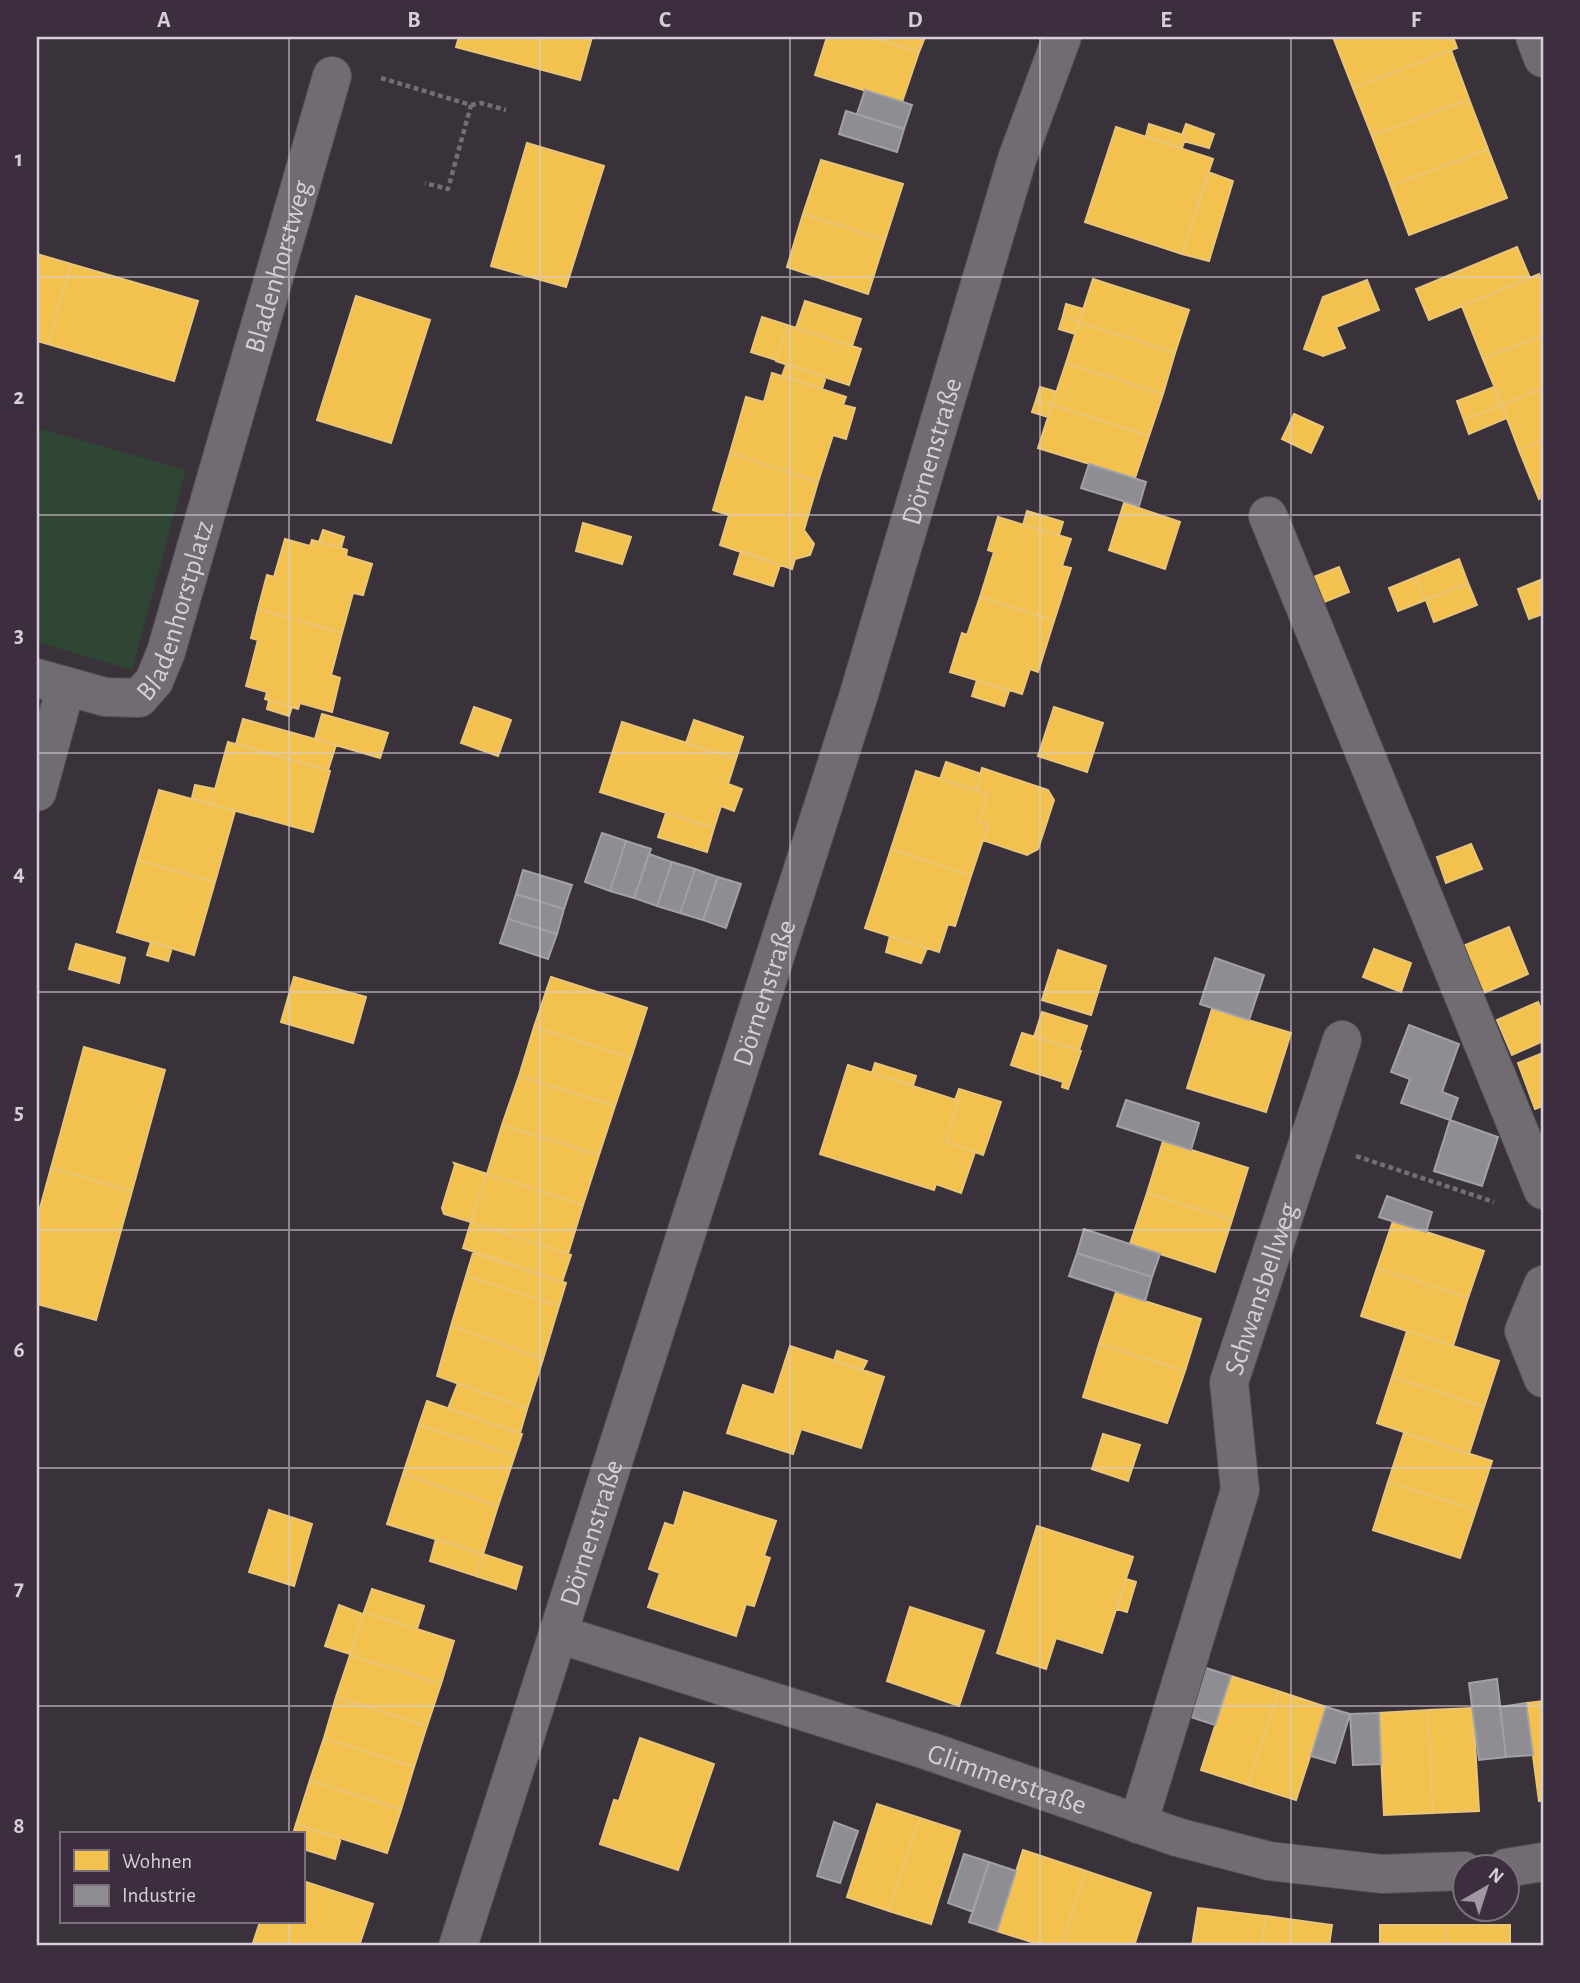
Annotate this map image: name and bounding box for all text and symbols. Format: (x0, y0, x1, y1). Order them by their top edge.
text: A (157, 9, 171, 32)
text: B (407, 9, 421, 32)
text: C (659, 9, 671, 32)
text: D (907, 9, 923, 32)
text: E (1160, 9, 1172, 32)
text: F (1411, 9, 1422, 32)
text: 1 (15, 148, 23, 171)
street label: Bladenhorstweg (241, 177, 317, 356)
street label: Dörnenstraße (898, 375, 968, 528)
text: 2 (14, 386, 25, 409)
street label: Bladenhorstplatz (132, 518, 219, 707)
text: 3 (14, 624, 24, 647)
text: 4 (13, 862, 25, 885)
street label: Dörnenstraße (729, 917, 802, 1070)
text: 5 (14, 1101, 24, 1124)
street label: Schwansbellweg (1220, 1200, 1303, 1379)
text: 6 (13, 1339, 25, 1362)
street label: Dörnenstraße (556, 1457, 629, 1610)
text: 7 (14, 1577, 24, 1600)
street label: Glimmerstraße (924, 1740, 1090, 1821)
text: 8 (13, 1815, 25, 1838)
legend (60, 1832, 304, 1924)
text: Wohnen (122, 1851, 192, 1872)
north arrow (1450, 1854, 1520, 1924)
text: N (1485, 1864, 1507, 1887)
text: Industrie (122, 1885, 196, 1906)

